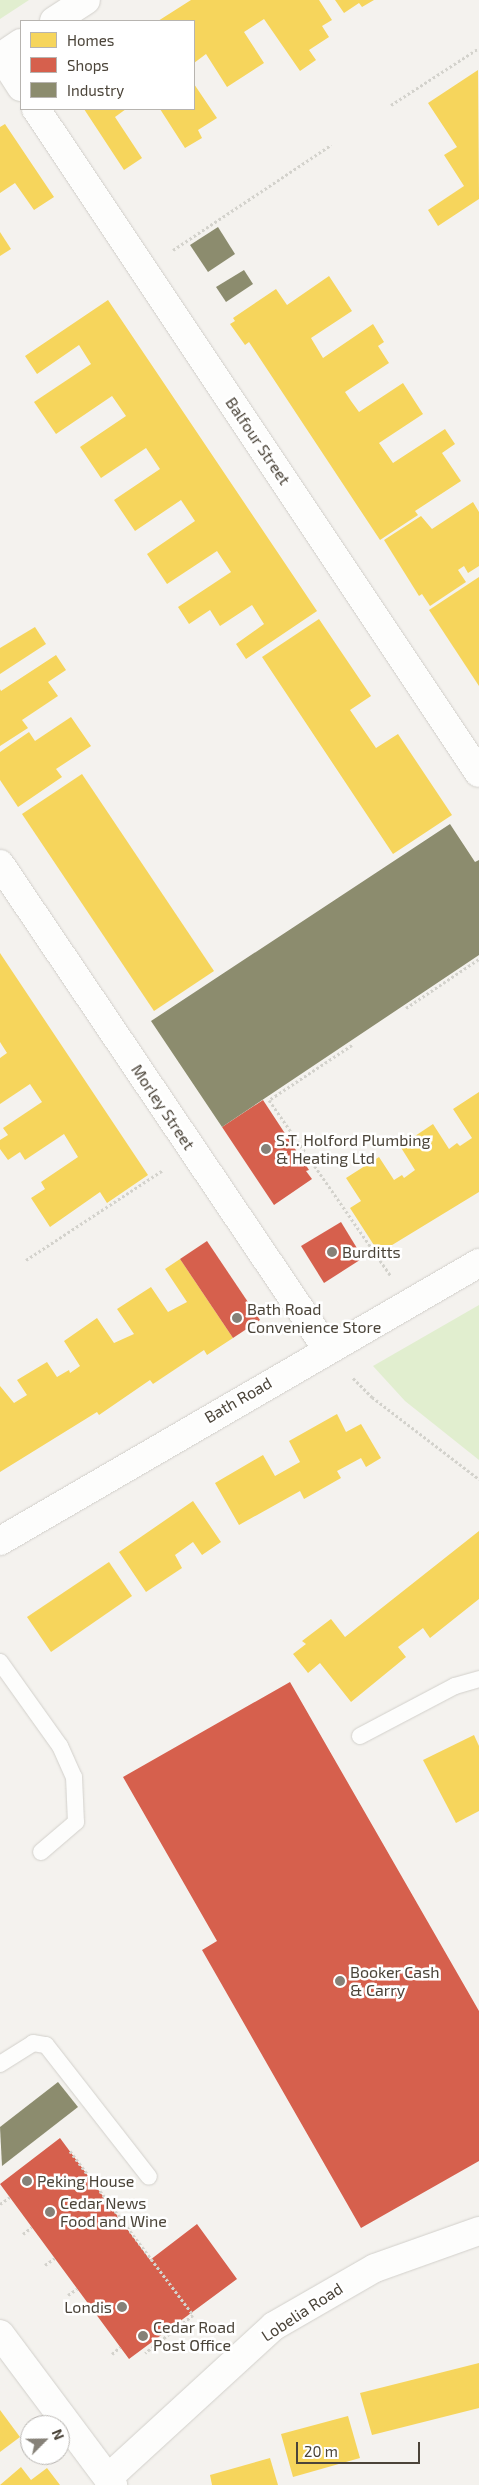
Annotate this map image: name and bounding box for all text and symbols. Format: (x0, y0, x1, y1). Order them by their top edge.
legend (20, 20, 195, 110)
text: Homes (67, 31, 114, 49)
text: Shops (67, 56, 109, 74)
text: Industry (67, 81, 124, 99)
street label: Balfour Street (222, 393, 294, 489)
street label: Morley Street (127, 1060, 199, 1154)
place label: S.T. Holford Plumbing & Heating Ltd (276, 1130, 430, 1168)
marker: S.T. Holford Plumbing & Heating Ltd (260, 1143, 272, 1155)
place label: Burditts (342, 1242, 401, 1262)
marker: Burditts (326, 1246, 338, 1258)
place label: Bath Road Convenience Store (247, 1299, 381, 1337)
marker: Bath Road Convenience Store (231, 1312, 243, 1324)
street label: Bath Road (201, 1373, 275, 1427)
place label: Booker Cash & Carry (350, 1962, 440, 2000)
marker: Booker Cash & Carry (334, 1975, 346, 1987)
place label: Peking House (37, 2171, 134, 2191)
marker: Peking House (21, 2175, 33, 2187)
place label: Cedar News Food and Wine (60, 2193, 167, 2231)
marker: Cedar News Food and Wine (44, 2206, 56, 2218)
street label: Lobelia Road (258, 2279, 346, 2345)
place label: Londis (64, 2297, 112, 2317)
marker: Londis (116, 2301, 128, 2313)
place label: Cedar Road Post Office (153, 2317, 235, 2355)
marker: Cedar Road Post Office (137, 2330, 149, 2342)
north arrow (20, 2415, 70, 2465)
text: N (49, 2426, 68, 2442)
scale bar (299, 2432, 423, 2464)
text: 20 m (304, 2442, 338, 2460)

